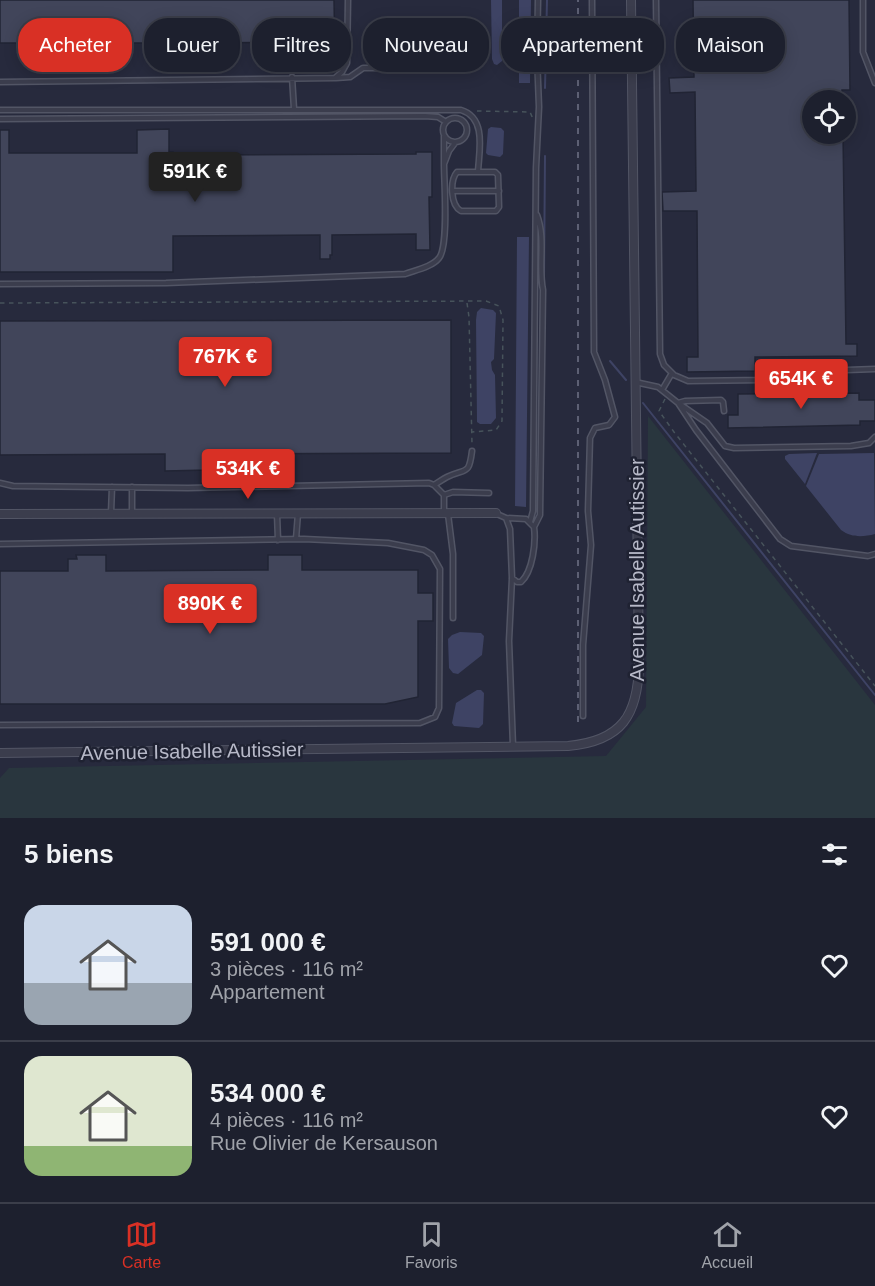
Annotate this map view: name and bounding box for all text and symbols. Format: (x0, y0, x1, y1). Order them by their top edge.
chip: Acheter (18, 18, 132, 72)
chip: Louer (144, 18, 240, 72)
chip: Filtres (252, 18, 351, 72)
chip: Nouveau (363, 18, 489, 72)
chip: Appartement (501, 18, 664, 72)
chip: Maison (676, 18, 785, 72)
map controls (802, 90, 856, 144)
button: locate (802, 90, 856, 144)
pin: 591K € (146, 152, 244, 203)
text: 591K € (163, 160, 227, 182)
pin: 767K € (176, 337, 274, 388)
text: 767K € (193, 345, 257, 367)
pin: 654K € (752, 359, 850, 410)
text: 654K € (769, 367, 833, 389)
pin: 534K € (199, 449, 297, 500)
text: 534K € (216, 457, 280, 479)
street label: Avenue Isabelle Autissier (626, 458, 648, 682)
pin: 890K € (161, 584, 259, 635)
text: 890K € (178, 592, 242, 614)
street label: Avenue Isabelle Autissier (80, 738, 304, 764)
icon: filters (818, 838, 851, 871)
text: 5 biens (24, 839, 114, 869)
text: 591 000 € (210, 927, 326, 957)
icon: home (72, 929, 144, 1001)
icon: heart (818, 949, 851, 982)
text: 3 pièces · 116 m² (210, 958, 363, 980)
text: Appartement (210, 981, 325, 1003)
text: 534 000 € (210, 1078, 326, 1108)
icon: home (72, 1080, 144, 1152)
icon: heart (818, 1100, 851, 1133)
text: 4 pièces · 116 m² (210, 1109, 363, 1131)
text: Rue Olivier de Kersauson (210, 1132, 438, 1154)
tab: Carte (122, 1218, 161, 1272)
tab: Favoris (405, 1218, 457, 1272)
tab: Accueil (701, 1218, 753, 1272)

